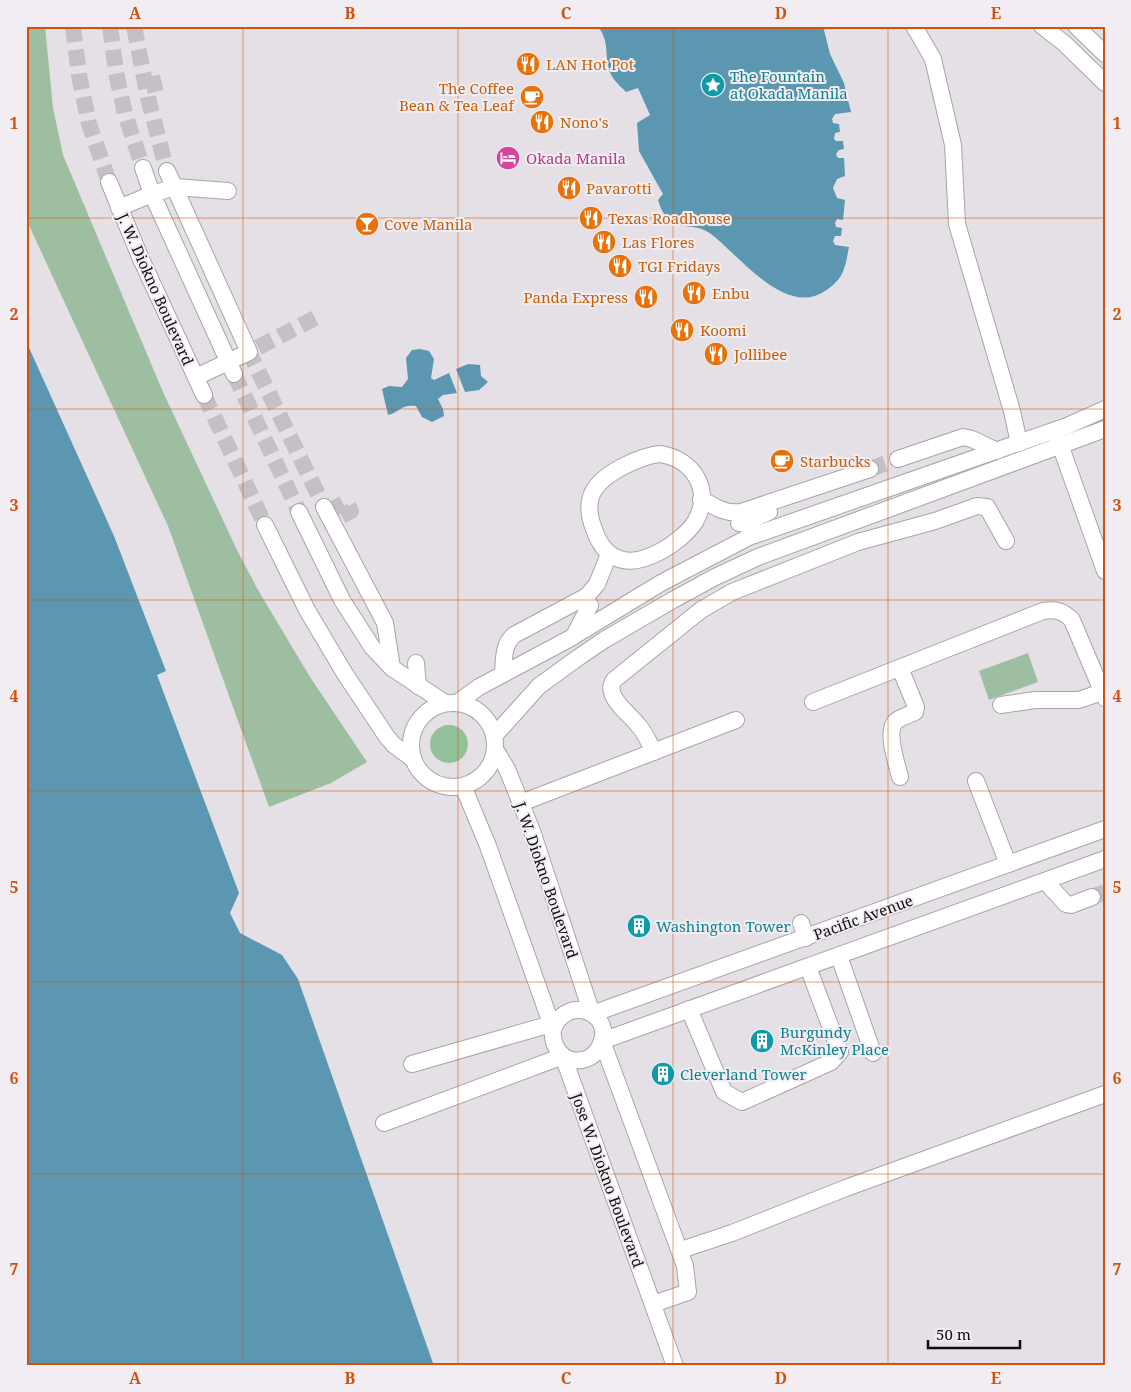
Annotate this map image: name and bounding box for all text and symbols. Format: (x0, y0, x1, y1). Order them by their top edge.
text: A (129, 2, 142, 24)
text: B (345, 2, 356, 24)
text: C (561, 2, 572, 24)
text: D (775, 2, 787, 24)
text: E (991, 2, 1001, 24)
restaurant icon: LAN Hot Pot (515, 51, 541, 77)
place label: LAN Hot Pot (546, 54, 634, 74)
place label: The Fountain at Okada Manila (730, 66, 848, 103)
place icon: The Fountain at Okada Manila (700, 72, 726, 98)
place label: The Coffee Bean & Tea Leaf (399, 78, 515, 115)
cafe icon: The Coffee Bean & Tea Leaf (519, 84, 545, 110)
restaurant icon: Nono's (529, 109, 555, 135)
text: 1 (9, 112, 19, 134)
place label: Nono's (560, 112, 609, 132)
text: 1 (1112, 112, 1122, 134)
hotel icon: Okada Manila (495, 145, 521, 171)
place label: Okada Manila (526, 148, 626, 168)
restaurant icon: Pavarotti (556, 175, 582, 201)
place label: Pavarotti (586, 178, 652, 198)
restaurant icon: Texas Roadhouse (578, 205, 604, 231)
place label: Texas Roadhouse (608, 208, 731, 228)
street label: J. W. Diokno Boulevard (113, 209, 199, 368)
bar icon: Cove Manila (354, 211, 380, 237)
place label: Cove Manila (384, 214, 473, 234)
restaurant icon: Las Flores (591, 229, 617, 255)
place label: Las Flores (622, 232, 695, 252)
restaurant icon: TGI Fridays (607, 253, 633, 279)
place label: TGI Fridays (638, 256, 721, 276)
restaurant icon: Enbu (681, 280, 707, 306)
place label: Enbu (712, 283, 750, 303)
restaurant icon: Panda Express (633, 284, 659, 310)
place label: Panda Express (523, 287, 628, 307)
text: 2 (9, 303, 19, 325)
text: 2 (1112, 303, 1122, 325)
restaurant icon: Koomi (669, 317, 695, 343)
place label: Koomi (700, 320, 747, 340)
restaurant icon: Jollibee (703, 341, 729, 367)
place label: Jollibee (733, 344, 787, 364)
cafe icon: Starbucks (769, 448, 795, 474)
place label: Starbucks (800, 451, 871, 471)
text: 3 (9, 494, 19, 516)
text: 3 (1112, 494, 1122, 516)
text: 4 (9, 685, 19, 707)
text: 4 (1112, 685, 1122, 707)
street label: J. W. Diokno Boulevard (510, 798, 583, 961)
text: 5 (9, 876, 19, 898)
text: 5 (1112, 876, 1122, 898)
street label: Pacific Avenue (810, 890, 916, 944)
building icon: Washington Tower (626, 913, 652, 939)
place label: Washington Tower (656, 916, 791, 936)
place label: Burgundy McKinley Place (780, 1022, 889, 1059)
building icon: Burgundy McKinley Place (749, 1028, 775, 1054)
building icon: Cleverland Tower (650, 1061, 676, 1087)
place label: Cleverland Tower (680, 1064, 807, 1084)
text: 6 (9, 1067, 19, 1089)
text: 6 (1112, 1067, 1122, 1089)
street label: Jose W. Diokno Boulevard (567, 1089, 649, 1270)
text: 7 (9, 1258, 19, 1280)
text: 7 (1112, 1258, 1122, 1280)
scale bar (928, 1317, 1021, 1349)
text: 50 m (936, 1324, 971, 1344)
text: A (129, 1367, 142, 1389)
text: B (345, 1367, 356, 1389)
text: C (561, 1367, 572, 1389)
text: D (775, 1367, 787, 1389)
text: E (991, 1367, 1001, 1389)

